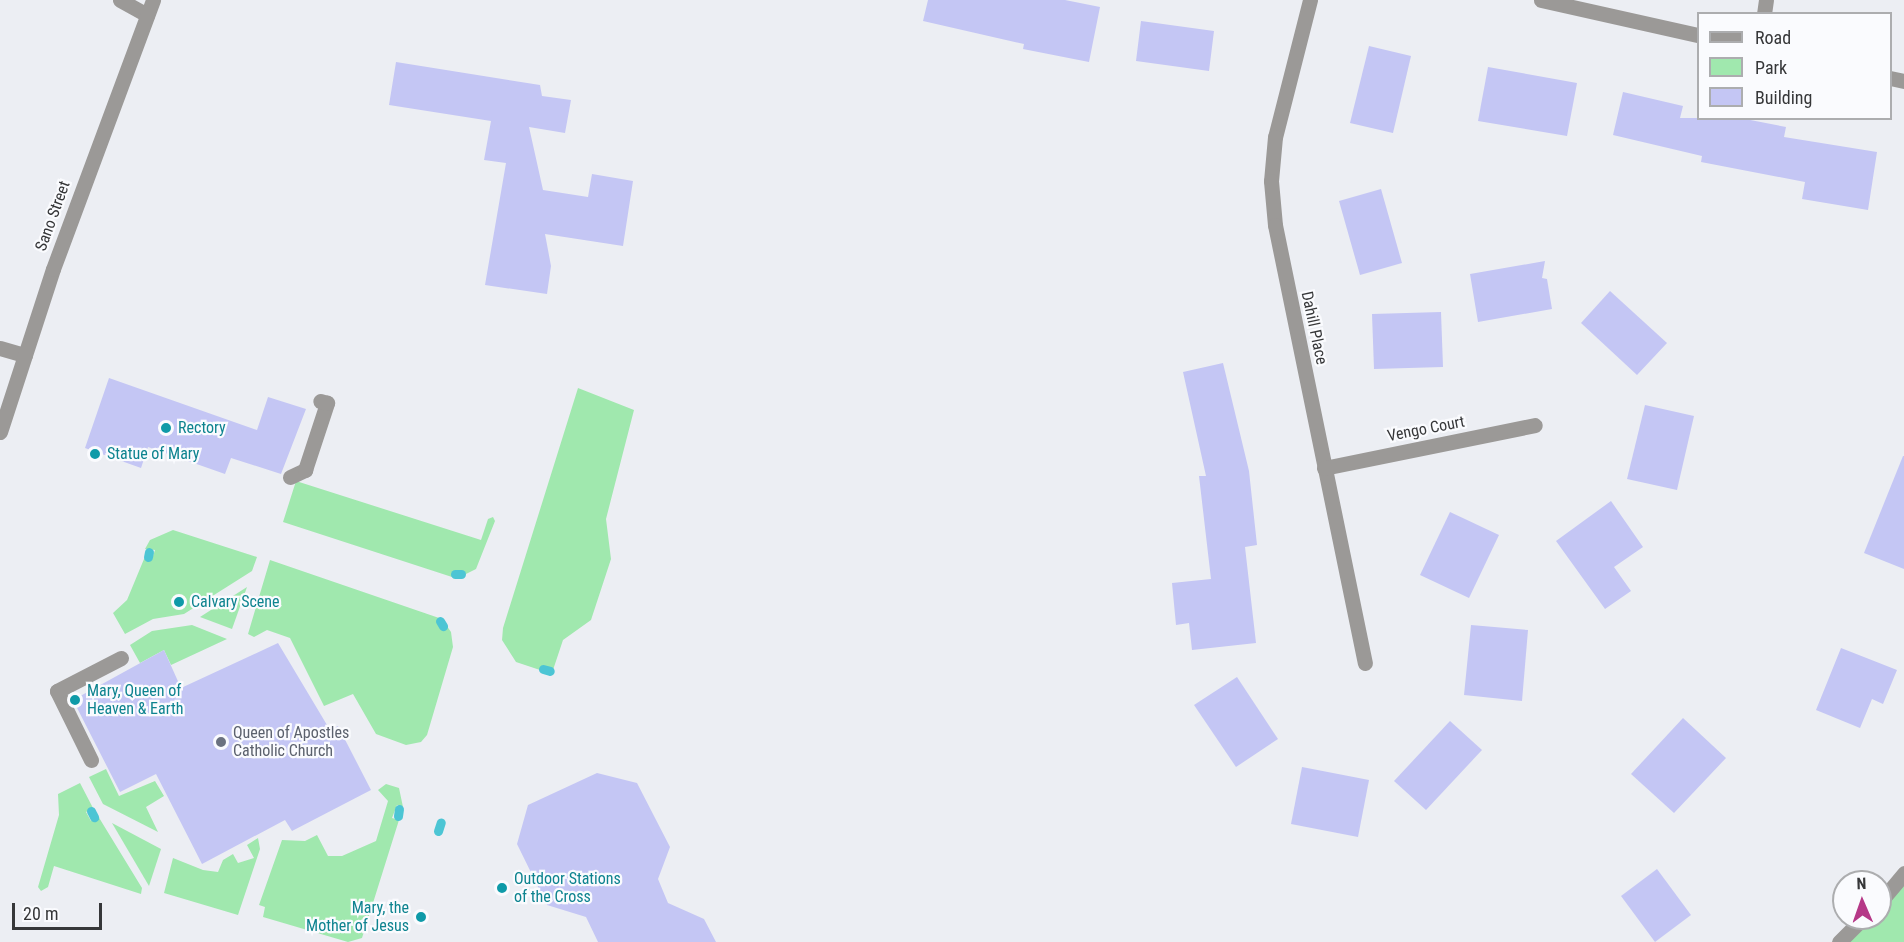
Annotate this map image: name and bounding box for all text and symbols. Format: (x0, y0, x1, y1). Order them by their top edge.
legend (1697, 12, 1892, 120)
text: Road (1755, 27, 1791, 48)
text: Park (1755, 57, 1787, 78)
text: Building (1755, 87, 1812, 108)
street label: Sano Street (32, 178, 74, 254)
street label: Dahill Place (1297, 290, 1331, 366)
street label: Vengo Court (1386, 412, 1466, 446)
place label: Rectory (178, 418, 226, 438)
marker: Rectory (159, 421, 173, 435)
place label: Statue of Mary (107, 444, 200, 464)
marker: Statue of Mary (88, 447, 102, 461)
place label: Calvary Scene (191, 592, 280, 612)
marker: Calvary Scene (172, 595, 186, 609)
place label: Mary, Queen of Heaven & Earth (87, 681, 183, 719)
marker: Mary, Queen of Heaven & Earth (68, 693, 82, 707)
place label: Queen of Apostles Catholic Church (233, 723, 349, 761)
marker: Queen of Apostles Catholic Church (214, 735, 228, 749)
place label: Outdoor Stations of the Cross (514, 869, 621, 907)
north arrow (1832, 870, 1892, 930)
text: N (1856, 874, 1867, 893)
marker: Outdoor Stations of the Cross (495, 881, 509, 895)
scale bar (15, 891, 105, 929)
place label: Mary, the Mother of Jesus (306, 898, 409, 936)
text: 20 m (23, 903, 58, 924)
marker: Mary, the Mother of Jesus (414, 910, 428, 924)

